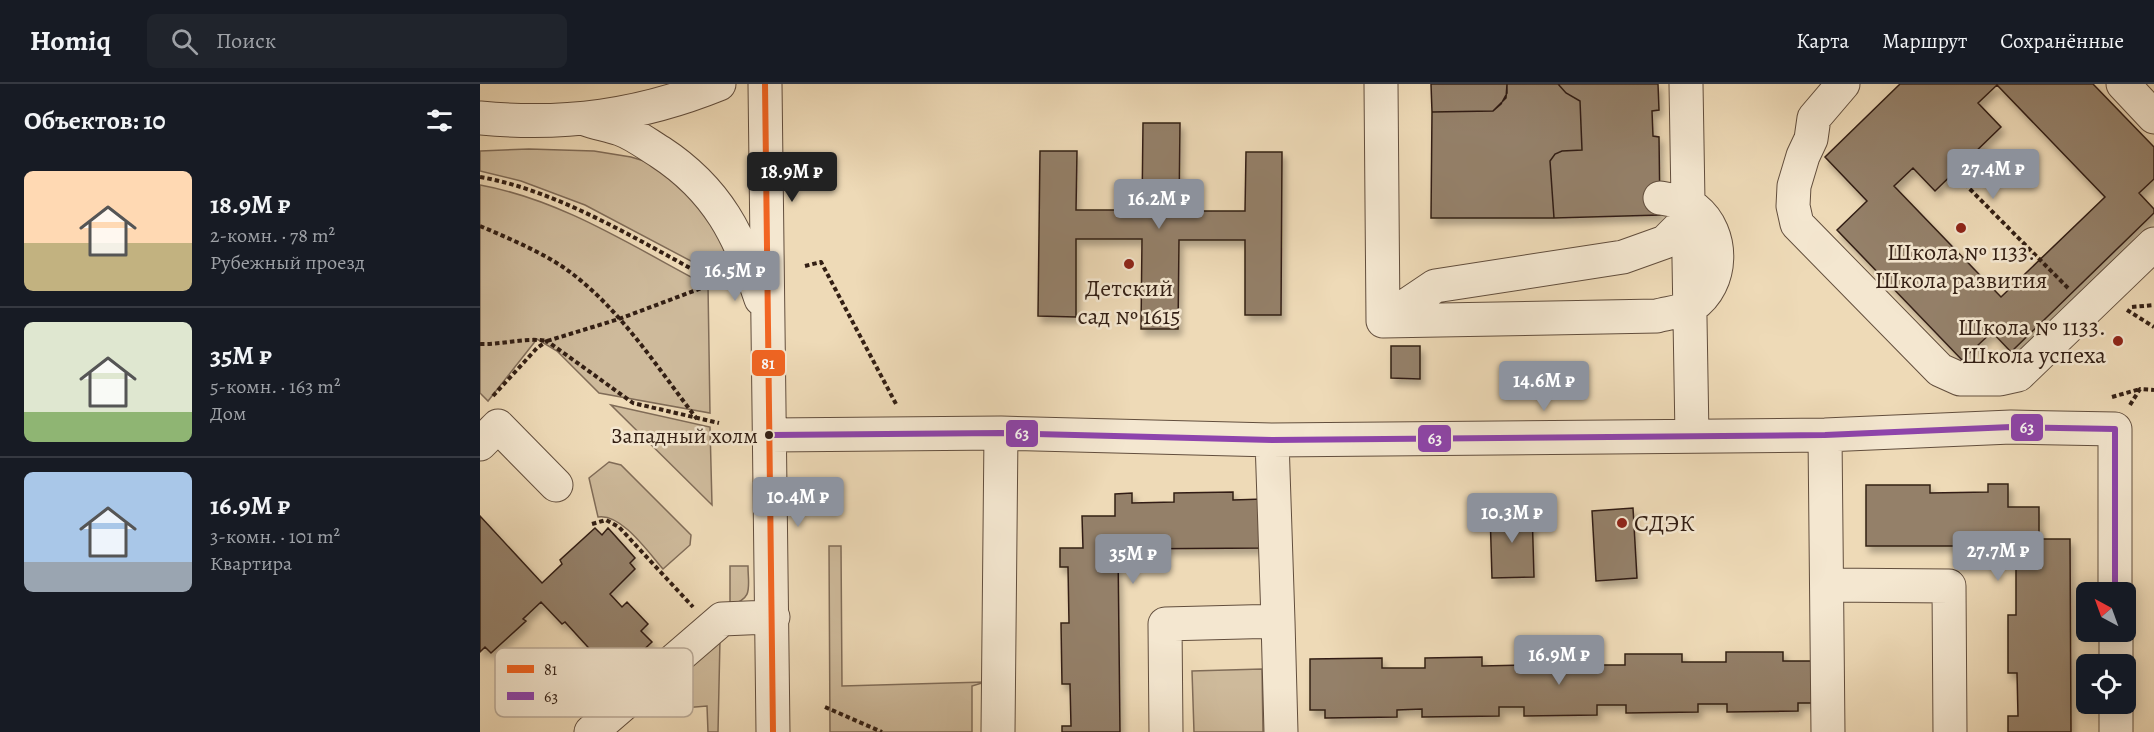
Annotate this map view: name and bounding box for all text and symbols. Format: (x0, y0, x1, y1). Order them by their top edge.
search box (147, 14, 567, 68)
text: Homiq (30, 22, 111, 60)
icon: search (168, 25, 201, 58)
text: Поиск (216, 26, 276, 56)
text: Карта (1796, 27, 1849, 55)
text: Маршрут (1882, 27, 1967, 55)
text: Сохранённые (2000, 27, 2124, 55)
text: Объектов: 10 (24, 103, 166, 138)
icon: filters (423, 104, 456, 137)
pin: 27.4M ₽ (1938, 149, 2048, 200)
pin: 18.9M ₽ (737, 152, 847, 203)
text: 27.4M ₽ (1961, 155, 2025, 182)
text: 18.9M ₽ (761, 158, 823, 185)
pin: 16.2M ₽ (1104, 179, 1214, 230)
text: 16.2M ₽ (1128, 185, 1190, 212)
text: 18.9M ₽ (210, 187, 291, 222)
icon: home (72, 195, 144, 267)
marker: Школа № 1133. Школа развития (1954, 221, 1968, 235)
text: 2-комн. · 78 m² (210, 222, 335, 249)
place label: Школа № 1133. Школа развития (1875, 236, 2047, 296)
text: Рубежный проезд (210, 249, 365, 276)
pin: 16.5M ₽ (680, 251, 790, 302)
text: 16.5M ₽ (705, 257, 766, 284)
marker: Детский сад № 1615 (1122, 257, 1136, 271)
place label: Детский сад № 1615 (1077, 272, 1181, 332)
place label: Школа № 1133. Школа успеха (1958, 311, 2106, 371)
marker: Школа № 1133. Школа успеха (2111, 334, 2125, 348)
text: 35M ₽ (210, 338, 272, 373)
icon: home (72, 346, 144, 418)
line badge: 81 (751, 349, 786, 377)
text: 81 (761, 353, 775, 375)
pin: 14.6M ₽ (1489, 361, 1599, 412)
text: 14.6M ₽ (1513, 367, 1575, 394)
text: 5-комн. · 163 m² (210, 373, 341, 400)
text: Дом (210, 400, 246, 427)
line badge: 63 (2010, 413, 2044, 442)
text: 63 (2020, 417, 2034, 439)
line badge: 63 (1005, 419, 1039, 448)
place label: Западный холм (611, 421, 758, 451)
text: 63 (1015, 423, 1029, 445)
line badge: 63 (1417, 424, 1452, 453)
text: 63 (1428, 428, 1442, 450)
marker: Западный холм (763, 429, 775, 441)
pin: 10.4M ₽ (743, 477, 853, 528)
text: 10.4M ₽ (767, 483, 829, 510)
text: 16.9M ₽ (210, 488, 290, 523)
pin: 10.3M ₽ (1457, 493, 1567, 544)
icon: home (72, 496, 144, 568)
text: 10.3M ₽ (1481, 499, 1543, 526)
place label: СДЭК (1634, 507, 1695, 539)
marker: СДЭК (1615, 516, 1629, 530)
text: 3-комн. · 101 m² (210, 523, 340, 550)
pin: 27.7M ₽ (1943, 531, 2053, 582)
pin: 35M ₽ (1091, 534, 1175, 585)
text: 27.7M ₽ (1967, 537, 2029, 564)
text: 35M ₽ (1109, 540, 1157, 567)
text: Квартира (210, 550, 292, 577)
north arrow (2076, 582, 2136, 642)
map controls (2076, 582, 2136, 714)
pin: 16.9M ₽ (1504, 635, 1614, 686)
text: 16.9M ₽ (1528, 641, 1590, 668)
legend (495, 648, 693, 717)
button: locate (2076, 654, 2136, 714)
text: 81 (544, 659, 558, 681)
text: 63 (544, 686, 558, 708)

